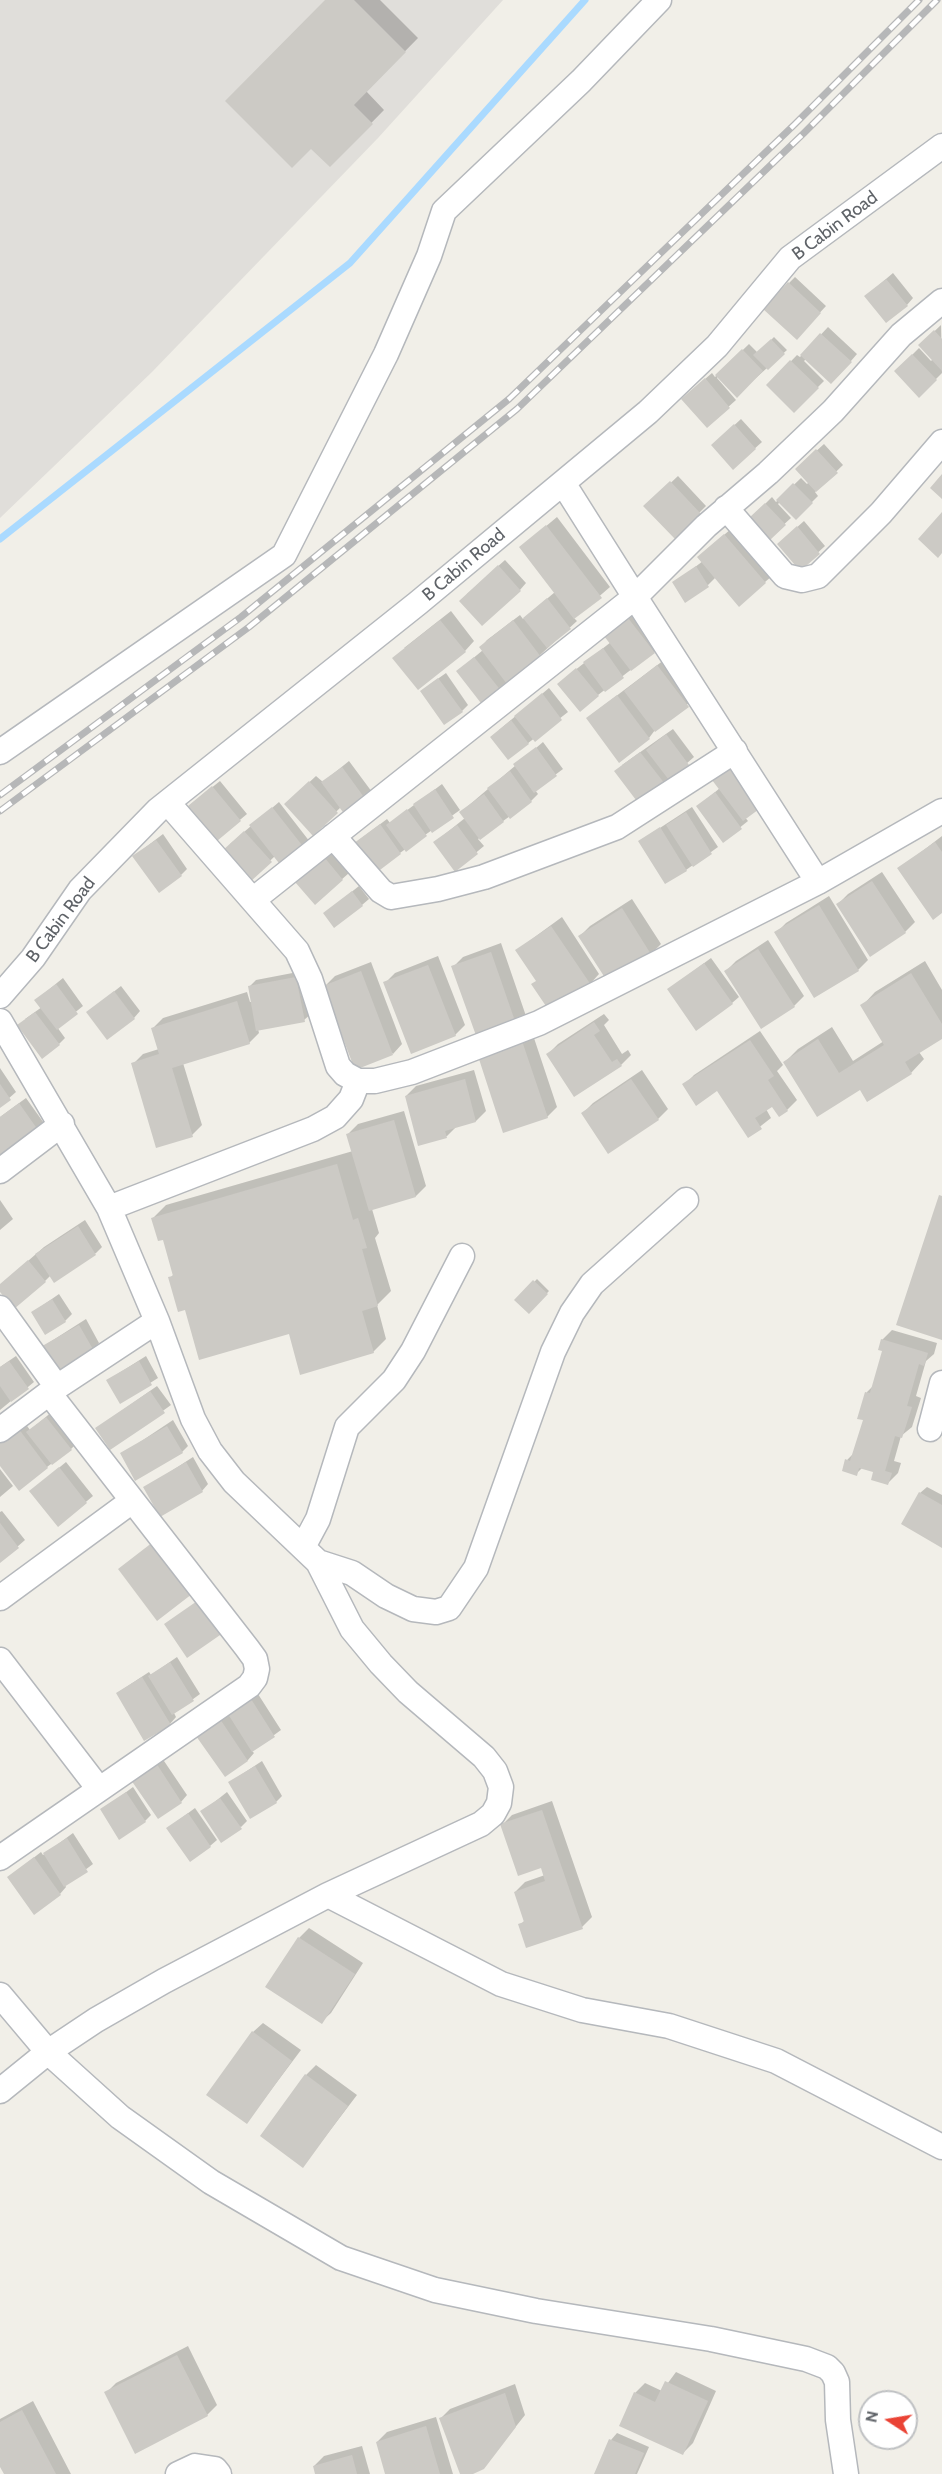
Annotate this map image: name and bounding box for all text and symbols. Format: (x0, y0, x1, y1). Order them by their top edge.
street label: B Cabin Road (788, 187, 882, 265)
street label: B Cabin Road (418, 524, 510, 606)
street label: B Cabin Road (22, 873, 100, 967)
north arrow (858, 2390, 918, 2450)
text: N (861, 2409, 882, 2424)

